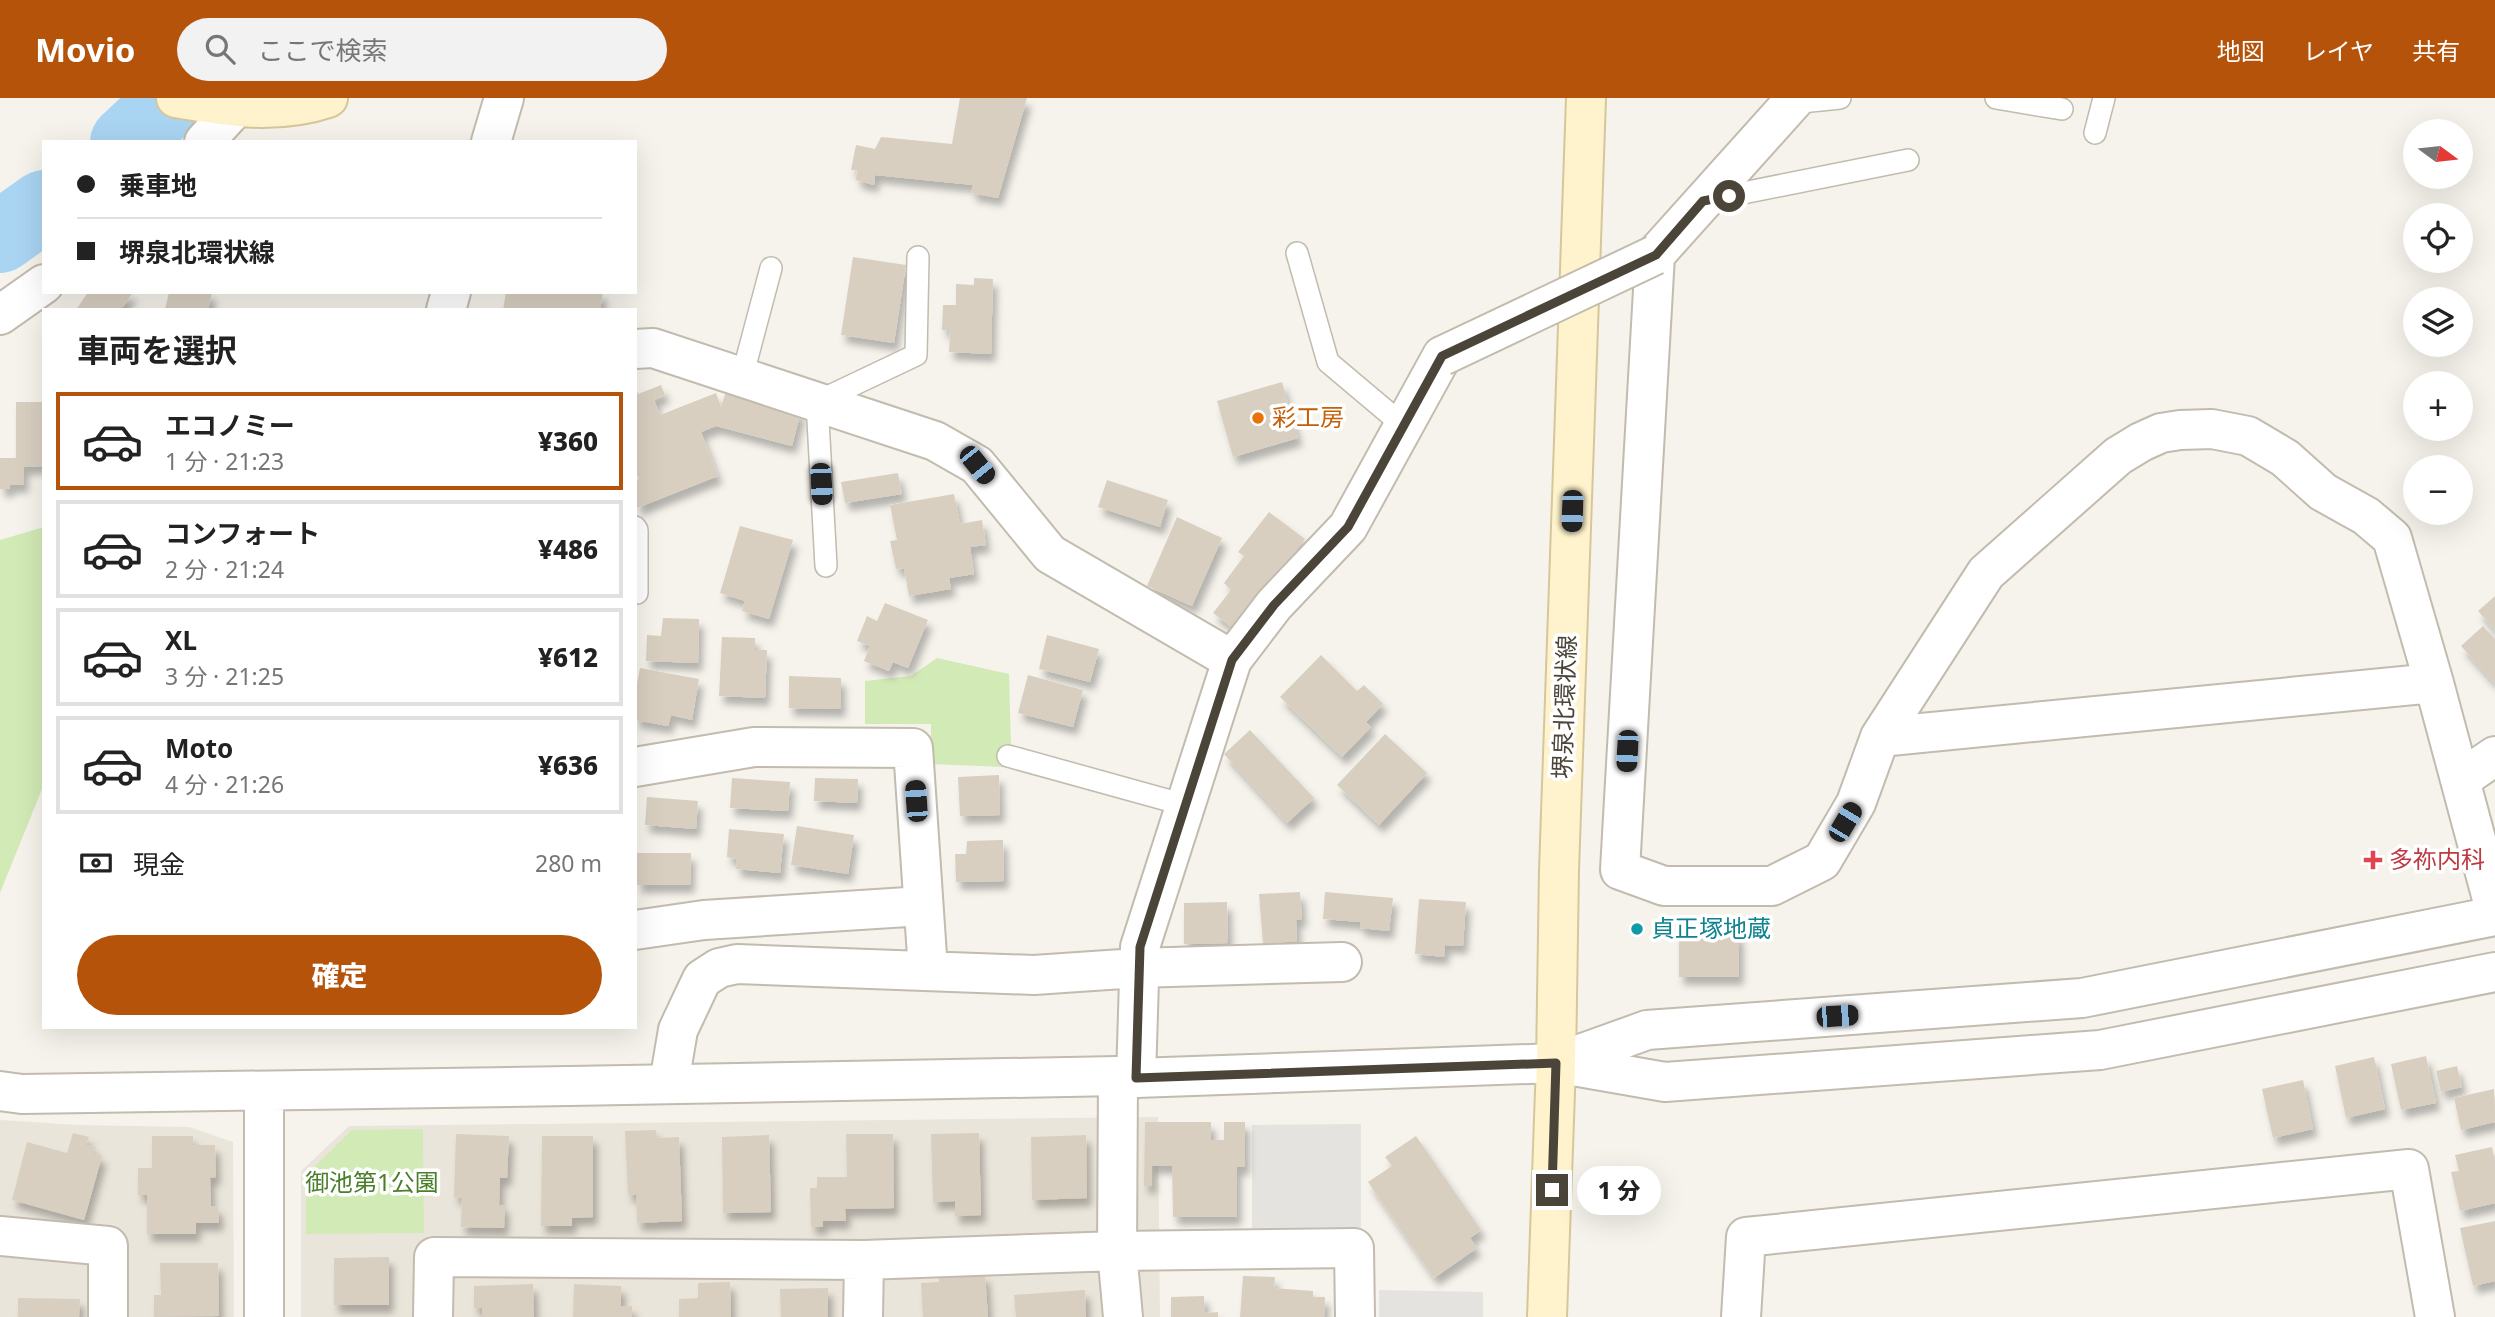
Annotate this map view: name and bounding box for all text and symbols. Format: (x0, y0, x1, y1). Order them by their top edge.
search box (177, 18, 667, 81)
text: Movio (35, 27, 135, 72)
icon: search (201, 30, 239, 68)
text: ここで検索 (257, 32, 387, 68)
text: 地図 (2217, 34, 2265, 67)
text: レイヤ (2303, 34, 2374, 67)
text: 共有 (2412, 34, 2460, 67)
north arrow (2403, 119, 2473, 189)
map controls (2403, 119, 2473, 525)
text: 乗車地 (119, 167, 197, 203)
route start (1713, 180, 1745, 212)
button: locate (2403, 203, 2473, 273)
text: 堺泉北環状線 (119, 234, 275, 270)
button: layers (2403, 287, 2473, 357)
text: 車両を選択 (77, 328, 237, 371)
button: + (2403, 371, 2473, 441)
place label: 彩工房 (1272, 400, 1344, 433)
text: エコノミー (165, 407, 295, 443)
icon: car (81, 410, 144, 473)
marker: 彩工房 (1250, 410, 1266, 426)
text: ¥360 (538, 423, 598, 459)
car (956, 442, 999, 488)
text: 1 分 · 21:23 (165, 445, 284, 477)
button: − (2403, 455, 2473, 525)
car (810, 462, 833, 506)
car (1561, 490, 1584, 532)
text: コンフォート (165, 515, 320, 551)
icon: car (81, 518, 144, 581)
text: ¥486 (538, 531, 598, 567)
text: 2 分 · 21:24 (165, 553, 284, 585)
text: XL (165, 622, 197, 658)
icon: car (81, 626, 144, 689)
street label: 堺泉北環状線 (1544, 634, 1583, 779)
text: ¥612 (538, 639, 598, 675)
text: 3 分 · 21:25 (165, 660, 284, 692)
car (1616, 729, 1639, 773)
text: Moto (165, 730, 233, 766)
icon: car (81, 734, 144, 797)
text: ¥636 (538, 747, 598, 783)
text: 4 分 · 21:26 (165, 768, 284, 800)
car (905, 779, 928, 823)
car (1826, 799, 1865, 845)
place label: 多祢内科 (2389, 842, 2485, 875)
icon: cash (77, 844, 115, 882)
text: 現金 (133, 846, 185, 882)
text: 280 m (535, 847, 602, 879)
marker: 多祢内科 (2363, 850, 2383, 870)
place label: 貞正塚地蔵 (1651, 911, 1771, 944)
marker: 貞正塚地蔵 (1629, 921, 1645, 937)
button: 確定 (77, 935, 602, 1015)
car (1816, 1004, 1859, 1028)
park label: 御池第1公園 (305, 1165, 439, 1198)
callout: 1 分 (1576, 1166, 1660, 1214)
route end (1536, 1174, 1568, 1206)
text: 1 分 (1598, 1174, 1640, 1206)

